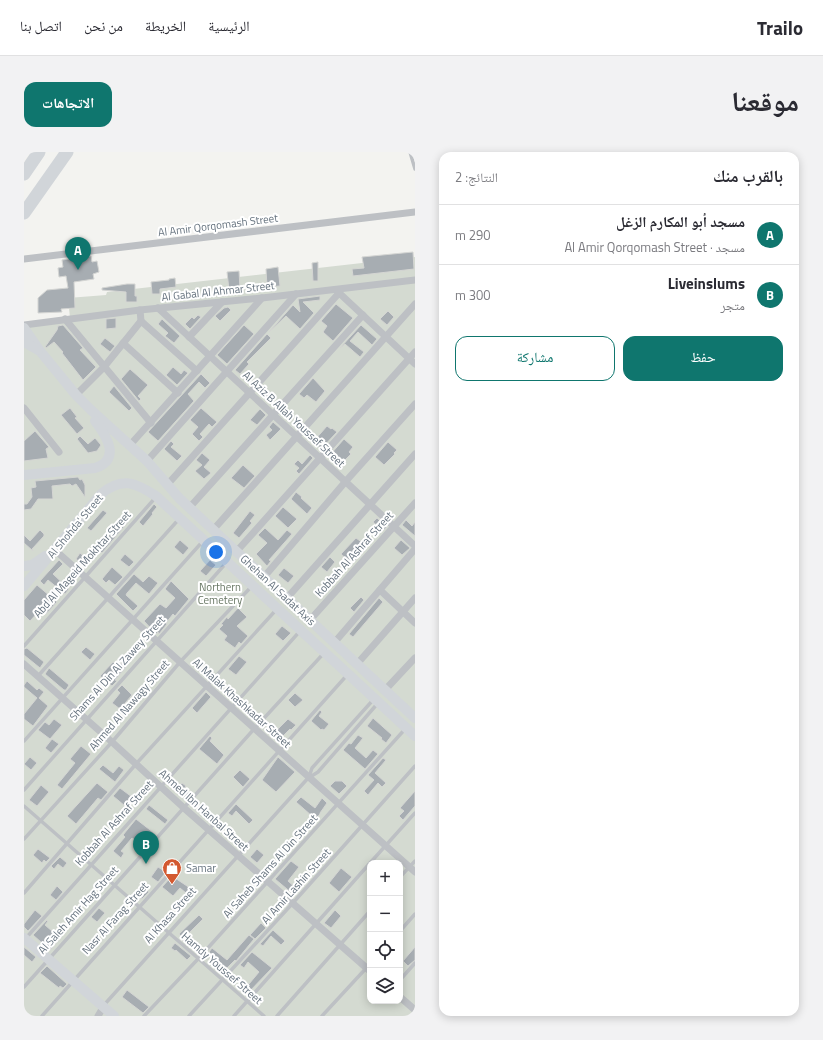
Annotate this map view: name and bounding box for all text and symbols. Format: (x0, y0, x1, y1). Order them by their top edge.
text: Trailo (757, 13, 803, 42)
text: اتصل بنا (20, 15, 62, 36)
text: من نحن (84, 15, 123, 36)
text: الخريطة (145, 15, 186, 36)
text: الرئيسية (208, 15, 250, 36)
text: موقعنا (731, 79, 799, 122)
button: الاتجاهات (24, 82, 112, 127)
text: بالقرب منك (713, 163, 783, 189)
text: النتائج: 2 (455, 167, 498, 187)
street label: Al Amir Qorqomash Street (157, 210, 279, 240)
text: مسجد أبو المكارم الزغل (616, 210, 745, 233)
text: 290 m (455, 225, 491, 245)
text: A (766, 225, 774, 245)
pin: A (65, 237, 91, 270)
text: مسجد · Al Amir Qorqomash Street (564, 237, 745, 257)
text: Liveinslums (668, 272, 745, 295)
street label: Al Gabal Al Ahmar Street (161, 277, 275, 305)
text: 300 m (455, 285, 491, 305)
text: B (766, 285, 774, 305)
text: متجر (720, 295, 745, 315)
button: مشاركة (455, 336, 615, 381)
button: حفظ (623, 336, 783, 381)
street label: Al Aziz B Allah Youssef Street (239, 367, 349, 471)
street label: Al Shohda' Street (43, 490, 107, 562)
street label: Abd Al Mageid Mokhtar Street (30, 507, 134, 621)
street label: Kobbah Al Ashraf Street (311, 508, 397, 600)
your location (206, 542, 226, 562)
street label: Ghehan Al Sadat Axis (237, 551, 319, 629)
park label: Northern Cemetery (198, 579, 243, 608)
street label: Shams Al Din Al Zawey Street (65, 612, 169, 724)
street label: Al Malak Khashkadar Street (189, 654, 295, 752)
street label: Ahmed Al Nawagy Street (85, 656, 173, 754)
street label: Ahmed Ibn Hanbal Street (156, 765, 252, 855)
street label: Kobbah Al Ashraf Street (71, 777, 157, 869)
street label: Al Saheb Shams Al Din Street (219, 811, 321, 921)
pin: B (133, 831, 159, 864)
street label: Al Amir Lashin Street (258, 845, 334, 927)
shop icon: Samar (161, 857, 183, 885)
place label: Samar (186, 860, 216, 876)
map controls (367, 860, 403, 1004)
button: + (367, 860, 403, 896)
street label: Al Saleh Amir Hag Street (34, 862, 122, 957)
street label: Nasr Al Farag Street (78, 878, 152, 958)
street label: Al Khasa Street (140, 883, 200, 947)
button: − (367, 896, 403, 932)
street label: Hamdy Youssef Street (178, 928, 266, 1008)
button: locate (367, 932, 403, 968)
button: layers (367, 968, 403, 1004)

